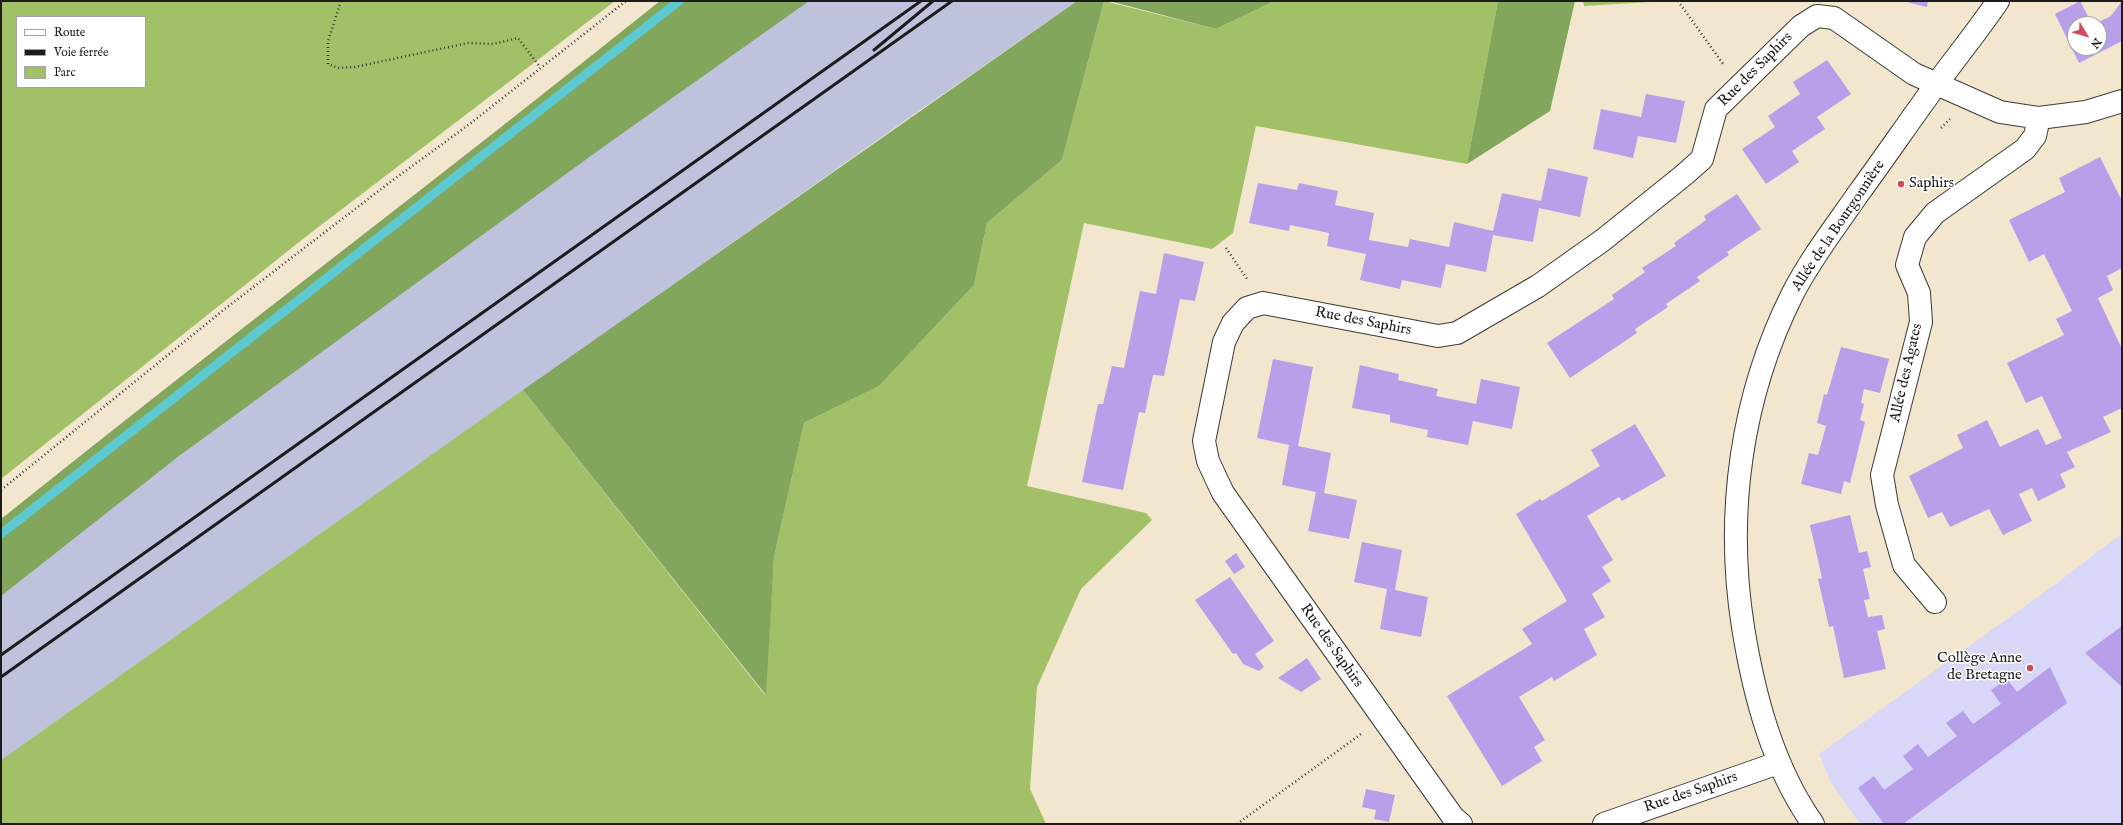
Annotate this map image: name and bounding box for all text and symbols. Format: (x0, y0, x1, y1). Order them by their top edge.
legend (16, 16, 146, 88)
north arrow (2067, 16, 2107, 56)
text: Route (54, 25, 85, 40)
street label: Rue des Saphirs (1715, 29, 1797, 111)
text: N (2087, 35, 2104, 51)
text: Voie ferrée (54, 45, 109, 60)
text: Parc (54, 65, 76, 80)
street label: Allée de la Bourgonnière (1789, 157, 1889, 295)
place label: Saphirs (1909, 175, 1954, 193)
marker: Saphirs (1896, 179, 1906, 189)
street label: Rue des Saphirs (1313, 304, 1413, 340)
street label: Allée des Agates (1887, 322, 1927, 424)
street label: Rue des Saphirs (1296, 601, 1366, 691)
place label: Collège Anne de Bretagne (1937, 650, 2022, 685)
marker: Collège Anne de Bretagne (2025, 663, 2035, 673)
street label: Rue des Saphirs (1642, 769, 1740, 817)

